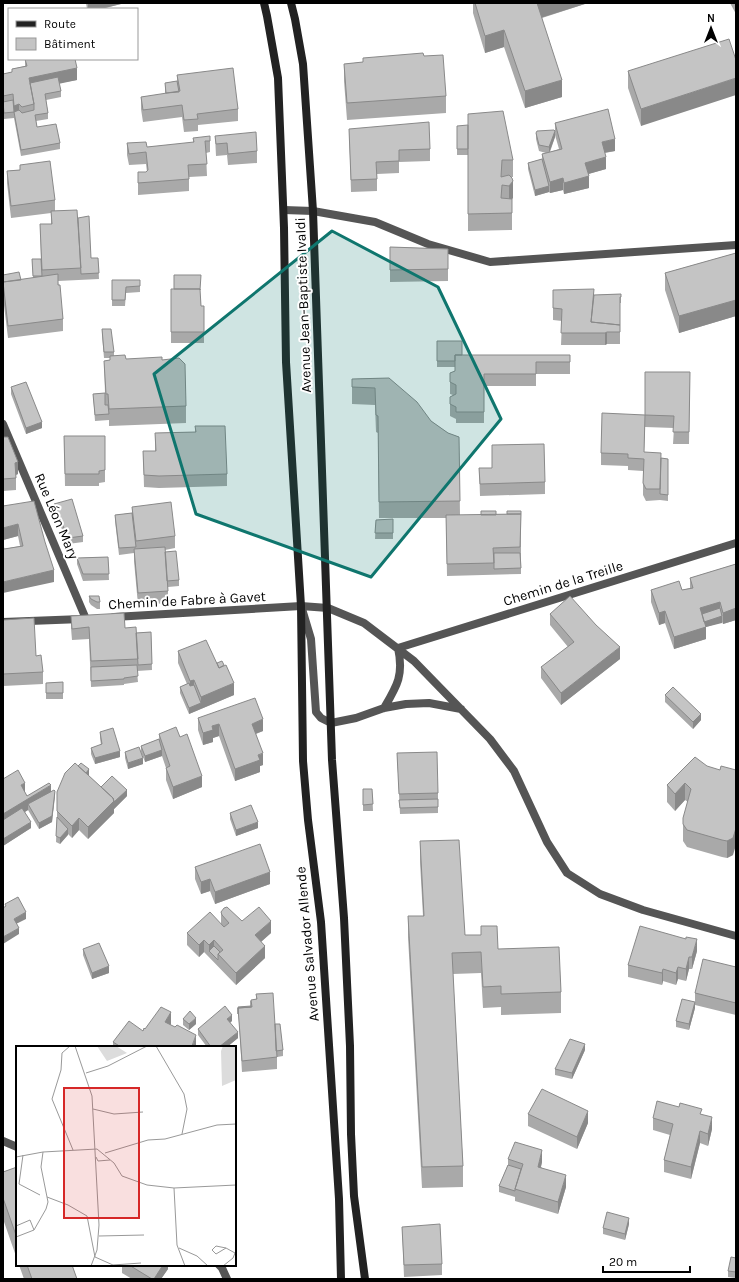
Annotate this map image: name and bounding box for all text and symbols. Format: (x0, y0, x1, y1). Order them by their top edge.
legend (8, 8, 138, 60)
north arrow (691, 8, 731, 48)
text: N (707, 12, 715, 25)
text: Route (44, 17, 76, 31)
text: Bâtiment (44, 37, 96, 51)
street label: Avenue Jean-Baptiste Ivaldi (292, 217, 315, 393)
street label: Rue Léon Mary (31, 471, 82, 562)
street label: Chemin de la Treille (501, 557, 625, 610)
street label: Chemin de Fabre à Gavet (108, 588, 266, 613)
street label: Avenue Salvador Allende (292, 866, 323, 1022)
inset map (16, 1046, 236, 1266)
scale bar (603, 1248, 690, 1274)
text: 20 m (609, 1255, 637, 1269)

